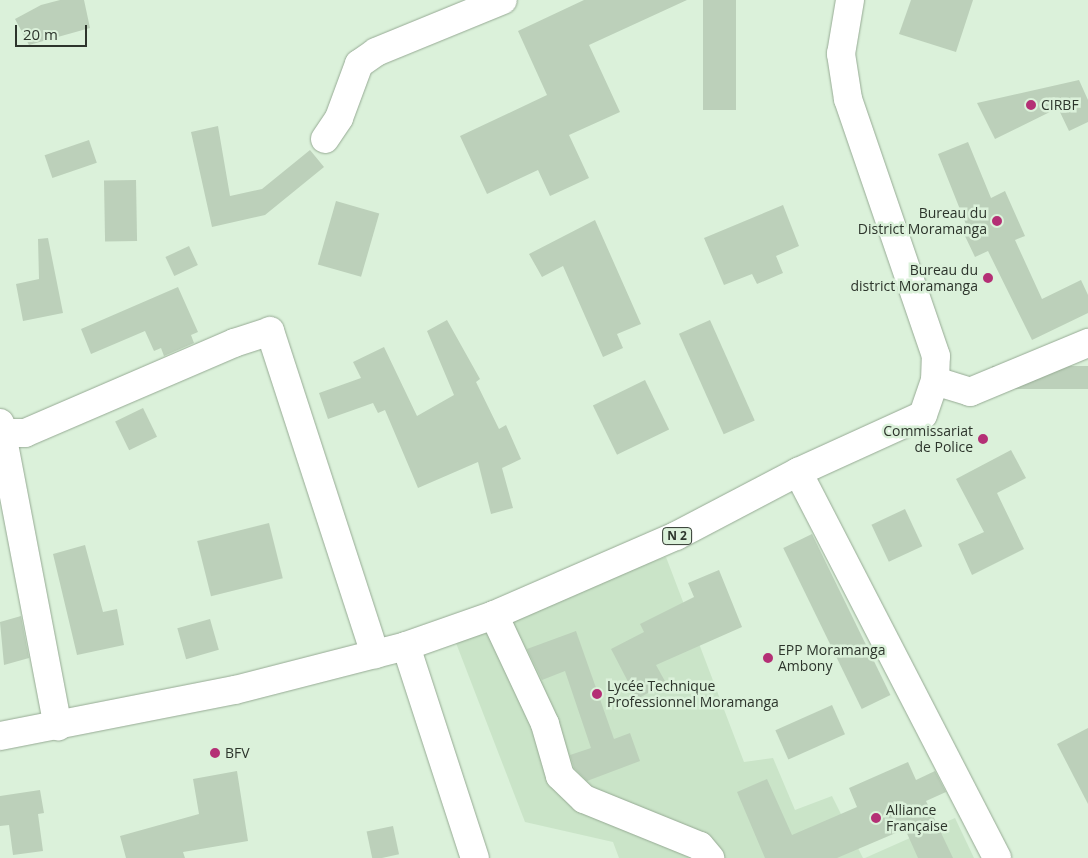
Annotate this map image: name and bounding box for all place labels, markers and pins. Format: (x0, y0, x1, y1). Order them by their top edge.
place label: CIRBF (1041, 97, 1079, 113)
marker: CIRBF (1025, 99, 1037, 111)
place label: Bureau du District Moramanga (858, 205, 987, 238)
marker: Bureau du District Moramanga (991, 215, 1003, 227)
place label: Bureau du district Moramanga (850, 262, 978, 294)
marker: Bureau du district Moramanga (982, 272, 994, 284)
place label: Commissariat de Police (883, 423, 973, 456)
marker: Commissariat de Police (977, 433, 989, 445)
place label: EPP Moramanga Ambony (778, 642, 885, 674)
marker: EPP Moramanga Ambony (762, 652, 774, 664)
place label: Lycée Technique Professionnel Moramanga (607, 678, 779, 710)
marker: Lycée Technique Professionnel Moramanga (591, 688, 603, 700)
place label: BFV (225, 745, 250, 761)
marker: BFV (209, 747, 221, 759)
place label: Alliance Française (886, 802, 948, 834)
marker: Alliance Française (870, 812, 882, 824)

